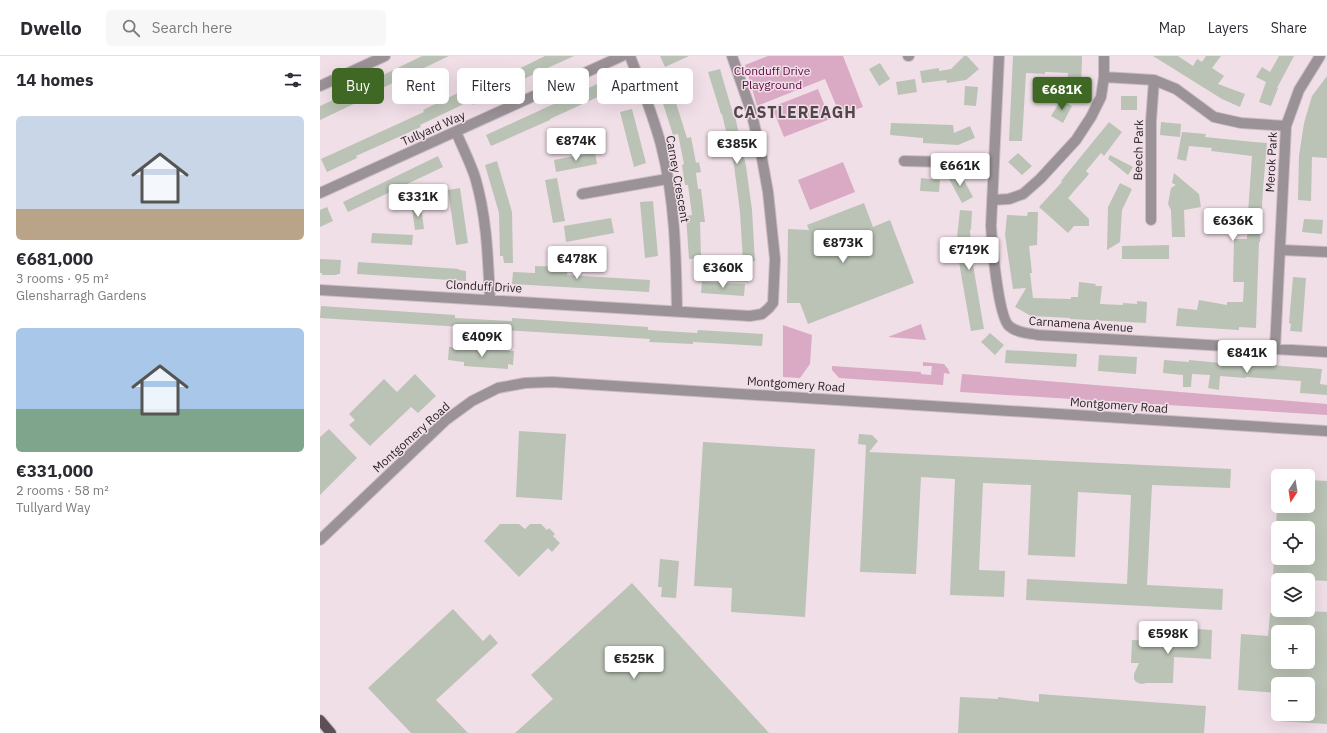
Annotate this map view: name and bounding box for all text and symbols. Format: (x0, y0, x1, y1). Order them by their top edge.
search box (106, 10, 386, 46)
text: Dwello (20, 16, 82, 40)
icon: search (120, 17, 142, 39)
text: Search here (152, 18, 232, 37)
text: Map (1159, 19, 1186, 37)
text: Layers (1208, 19, 1249, 37)
text: Share (1271, 19, 1307, 37)
park label: Clonduff Drive Playground (734, 63, 811, 92)
chip: Buy (332, 68, 384, 104)
chip: Rent (392, 68, 449, 104)
chip: Filters (457, 68, 525, 104)
chip: New (533, 68, 589, 104)
chip: Apartment (597, 68, 693, 104)
text: 14 homes (16, 69, 93, 91)
icon: filters (282, 69, 304, 91)
pin: €681K (1034, 77, 1090, 111)
text: €681K (1042, 81, 1082, 98)
district label: CASTLEREAGH (733, 102, 857, 122)
street label: Tullyard Way (399, 107, 467, 149)
street label: Beech Park (1130, 119, 1146, 181)
pin: €874K (548, 128, 604, 162)
pin: €385K (709, 131, 765, 165)
street label: Merok Park (1262, 131, 1280, 193)
text: €874K (556, 132, 596, 149)
street label: Carney Crescent (663, 134, 693, 224)
text: €385K (717, 135, 757, 152)
icon: home (124, 142, 196, 214)
pin: €661K (932, 153, 988, 187)
text: €661K (940, 157, 980, 174)
pin: €331K (390, 184, 446, 218)
text: €331K (398, 188, 438, 205)
pin: €636K (1205, 208, 1261, 242)
text: €636K (1213, 212, 1253, 229)
pin: €873K (815, 230, 871, 264)
text: €873K (823, 234, 863, 251)
pin: €719K (941, 237, 997, 271)
text: €719K (949, 241, 989, 258)
pin: €478K (549, 246, 605, 280)
text: €681,000 (16, 248, 93, 270)
text: €478K (557, 250, 597, 267)
pin: €360K (695, 255, 751, 289)
text: €360K (703, 259, 743, 276)
text: 3 rooms · 95 m² (16, 270, 109, 287)
street label: Clonduff Drive (445, 277, 523, 296)
text: Glensharragh Gardens (16, 287, 147, 304)
street label: Carnamena Avenue (1028, 313, 1134, 335)
pin: €409K (454, 324, 510, 358)
text: €409K (462, 328, 502, 345)
pin: €841K (1219, 340, 1275, 374)
text: €841K (1227, 344, 1267, 361)
icon: home (124, 354, 196, 426)
street label: Montgomery Road (746, 373, 846, 395)
street label: Montgomery Road (1069, 394, 1169, 416)
street label: Montgomery Road (369, 399, 453, 475)
text: €331,000 (16, 460, 93, 482)
north arrow (1271, 469, 1315, 513)
map controls (1271, 469, 1315, 721)
text: 2 rooms · 58 m² (16, 482, 109, 499)
text: Tullyard Way (16, 499, 90, 516)
button: locate (1271, 521, 1315, 565)
button: layers (1271, 573, 1315, 617)
pin: €598K (1140, 621, 1196, 655)
text: €598K (1148, 625, 1188, 642)
button: + (1271, 625, 1315, 669)
pin: €525K (606, 646, 662, 680)
text: €525K (614, 650, 654, 667)
button: − (1271, 677, 1315, 721)

